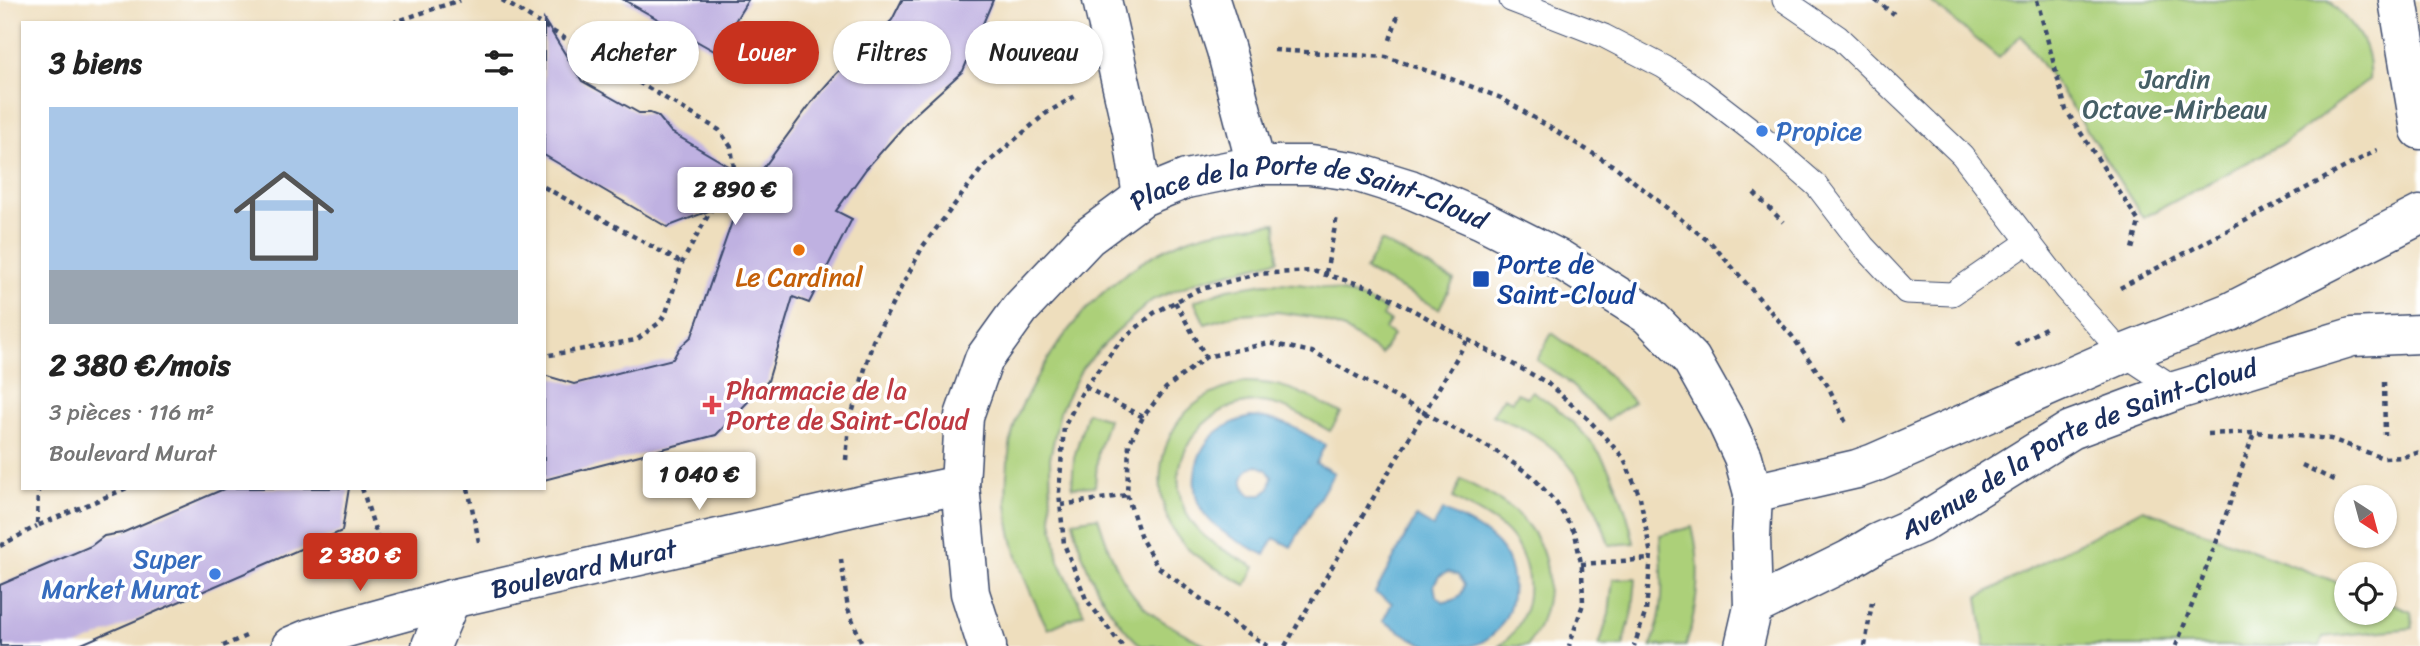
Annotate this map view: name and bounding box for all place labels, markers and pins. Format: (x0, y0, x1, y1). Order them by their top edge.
place label: Propice (1776, 108, 1863, 154)
marker: Propice (1754, 123, 1770, 139)
pin: 2 890 € (670, 168, 800, 227)
place label: Porte de Saint-Cloud (1497, 241, 1637, 317)
marker: Le Cardinal (791, 242, 807, 258)
place label: Le Cardinal (735, 254, 863, 300)
marker: Porte de Saint-Cloud (1471, 269, 1491, 289)
place label: Pharmacie de la Porte de Saint-Cloud (726, 367, 971, 443)
marker: Pharmacie de la Porte de Saint-Cloud (704, 397, 720, 413)
pin: 1 040 € (634, 452, 764, 512)
pin: 2 380 € (295, 534, 425, 593)
place label: Super Market Murat (41, 536, 202, 612)
marker: Super Market Murat (207, 566, 223, 582)

